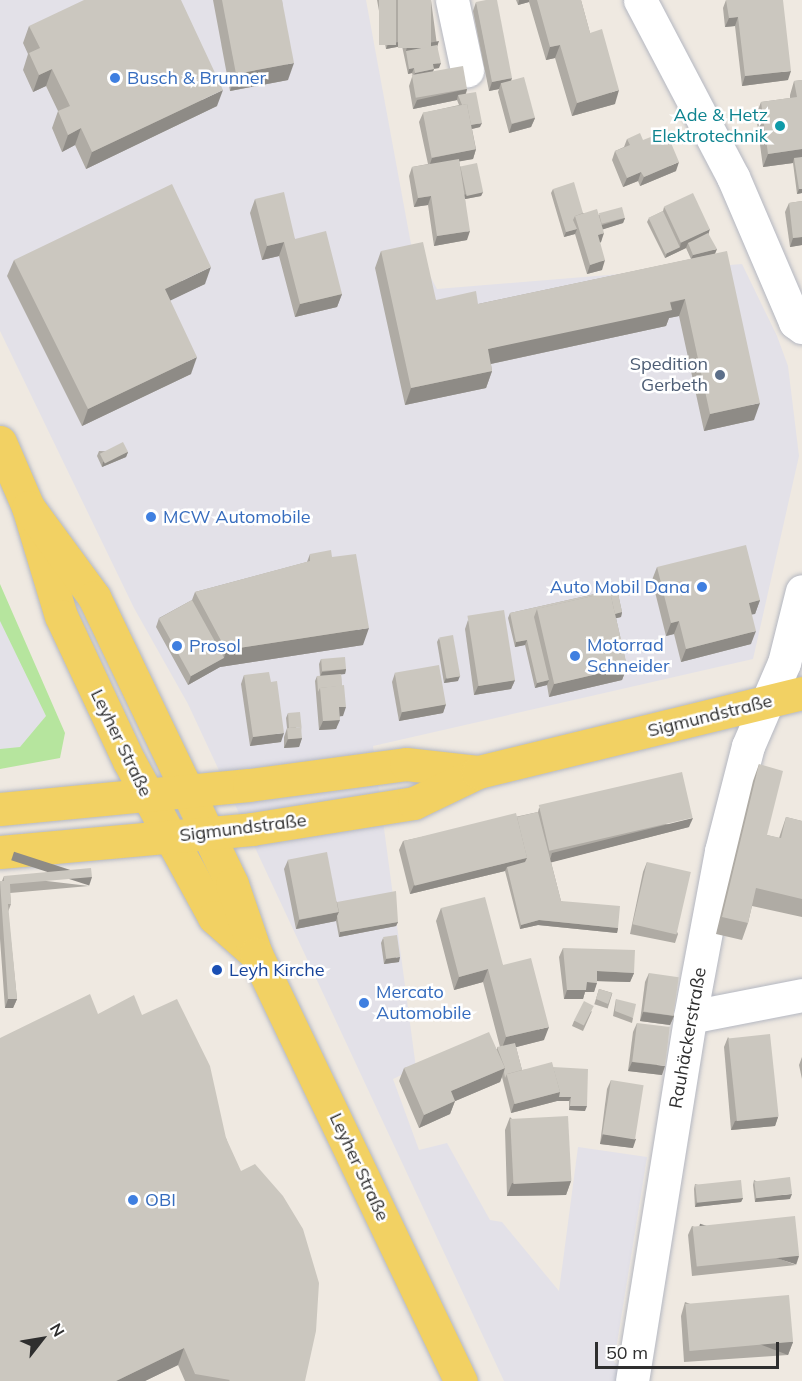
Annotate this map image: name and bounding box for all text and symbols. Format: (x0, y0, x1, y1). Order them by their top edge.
place label: Busch & Brunner (127, 67, 266, 89)
marker: Busch & Brunner (108, 71, 122, 85)
place label: Ade & Hetz Elektrotechnik (652, 105, 768, 148)
marker: Ade & Hetz Elektrotechnik (773, 119, 787, 133)
place label: Spedition Gerbeth (630, 354, 708, 397)
marker: Spedition Gerbeth (713, 368, 727, 382)
place label: MCW Automobile (163, 506, 311, 528)
marker: MCW Automobile (144, 510, 158, 524)
place label: Auto Mobil Dana (550, 576, 690, 598)
marker: Auto Mobil Dana (695, 580, 709, 594)
place label: Prosol (189, 635, 241, 657)
place label: Motorrad Schneider (587, 635, 669, 678)
marker: Prosol (170, 639, 184, 653)
marker: Motorrad Schneider (568, 649, 582, 663)
street label: Leyher Straße (86, 686, 156, 800)
street label: Sigmundstraße (646, 690, 774, 742)
street label: Sigmundstraße (178, 810, 308, 846)
place label: Leyh Kirche (229, 959, 325, 981)
marker: Leyh Kirche (210, 963, 224, 977)
street label: Rauhäckerstraße (665, 966, 711, 1110)
place label: Mercato Automobile (376, 982, 471, 1024)
marker: Mercato Automobile (357, 996, 371, 1010)
street label: Leyher Straße (325, 1110, 393, 1224)
place label: OBI (145, 1189, 176, 1211)
marker: OBI (126, 1193, 140, 1207)
north arrow (12, 1309, 72, 1369)
text: N (46, 1319, 69, 1340)
scale bar (598, 1330, 782, 1368)
text: 50 m (606, 1341, 648, 1364)

